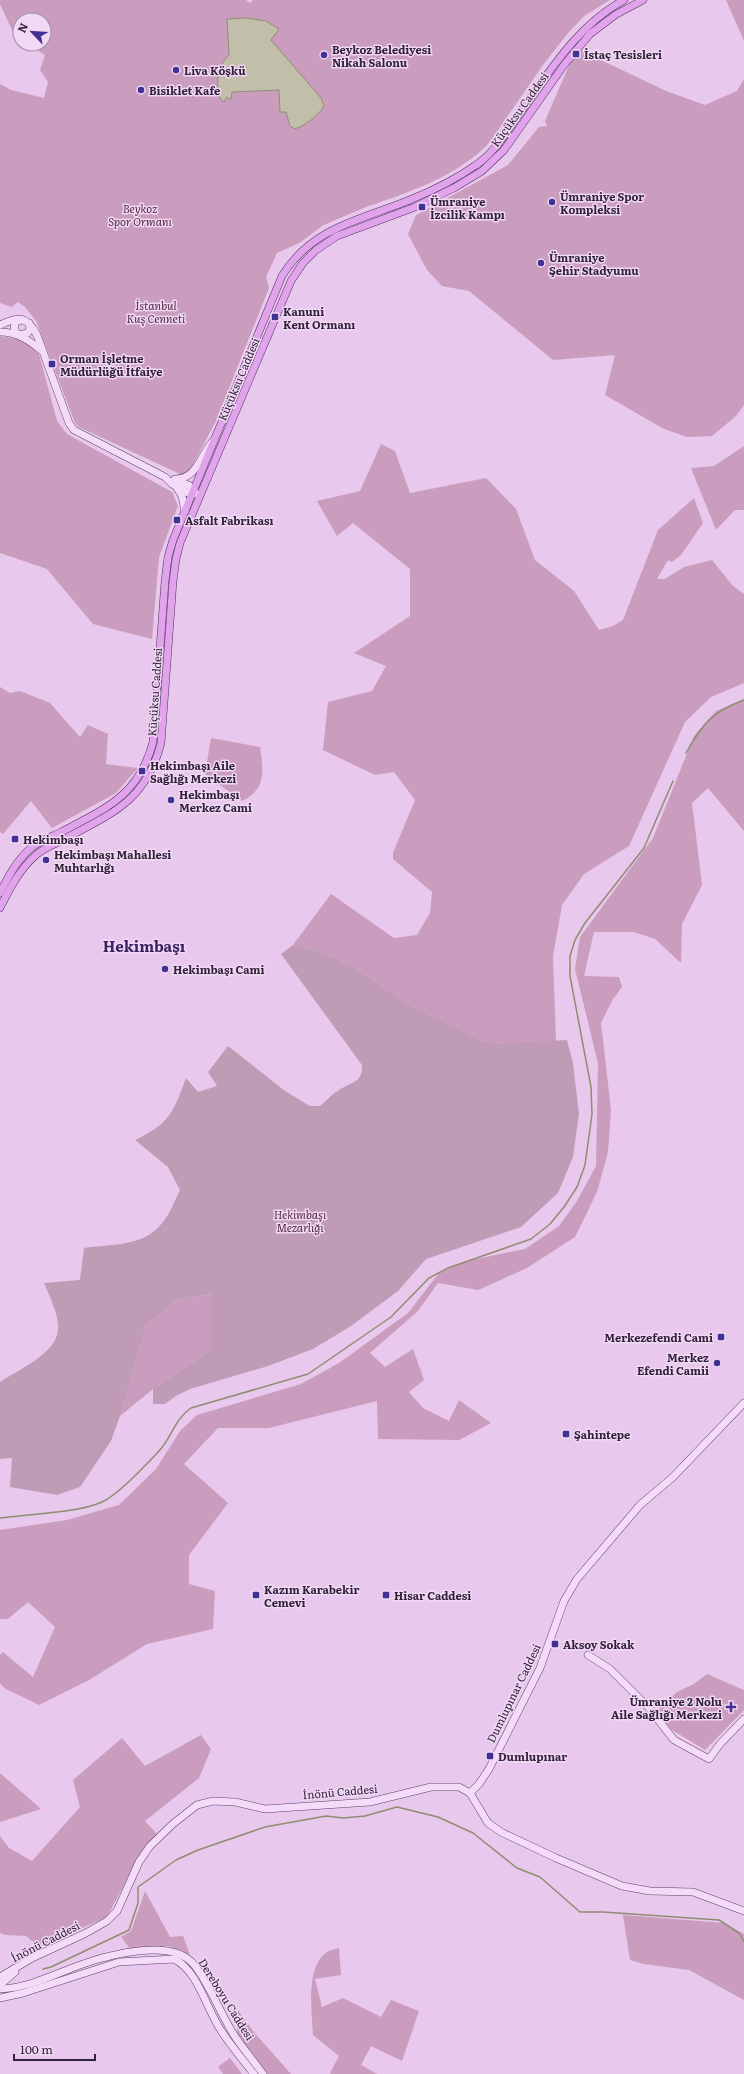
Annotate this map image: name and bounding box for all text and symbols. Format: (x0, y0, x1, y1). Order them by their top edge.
north arrow (12, 12, 52, 52)
text: N (13, 20, 31, 35)
place label: Beykoz Belediyesi Nikah Salonu (332, 41, 431, 70)
place label: İstaç Tesisleri (584, 46, 662, 62)
marker: İstaç Tesisleri (571, 49, 581, 59)
marker: Beykoz Belediyesi Nikah Salonu (319, 50, 329, 60)
place label: Liva Köşkü (184, 62, 246, 78)
marker: Liva Köşkü (171, 65, 181, 75)
street label: Küçüksu Caddesi (486, 68, 552, 150)
place label: Bisiklet Kafe (149, 82, 220, 98)
marker: Bisiklet Kafe (136, 85, 146, 95)
place label: Ümraniye Spor Kompleksi (560, 188, 644, 217)
place label: Ümraniye İzcilik Kampı (430, 193, 505, 222)
marker: Ümraniye Spor Kompleksi (547, 197, 557, 207)
park label: Beykoz Spor Ormanı (108, 200, 173, 229)
marker: Ümraniye İzcilik Kampı (417, 202, 427, 212)
place label: Ümraniye Şehir Stadyumu (549, 249, 639, 278)
marker: Ümraniye Şehir Stadyumu (536, 258, 546, 268)
park label: İstanbul Kuş Cenneti (127, 297, 186, 326)
place label: Kanuni Kent Ormanı (283, 303, 355, 332)
marker: Kanuni Kent Ormanı (270, 312, 280, 322)
street label: Küçüksu Caddesi (213, 335, 263, 423)
place label: Orman İşletme Müdürlüğü İtfaiye (60, 350, 162, 379)
marker: Orman İşletme Müdürlüğü İtfaiye (47, 359, 57, 369)
place label: Asfalt Fabrikası (185, 512, 274, 528)
marker: Asfalt Fabrikası (172, 515, 182, 525)
street label: Küçüksu Caddesi (143, 647, 165, 737)
place label: Hekimbaşı Aile Sağlığı Merkezi (150, 757, 236, 786)
marker: Hekimbaşı Aile Sağlığı Merkezi (137, 766, 147, 776)
place label: Hekimbaşı Merkez Cami (179, 786, 252, 815)
marker: Hekimbaşı Merkez Cami (166, 795, 176, 805)
place label: Hekimbaşı (23, 831, 83, 847)
marker: Hekimbaşı (10, 834, 20, 844)
place label: Hekimbaşı Mahallesi Muhtarlığı (54, 846, 171, 875)
marker: Hekimbaşı Mahallesi Muhtarlığı (41, 855, 51, 865)
district label: Hekimbaşı (103, 934, 186, 957)
place label: Hekimbaşı Cami (173, 961, 265, 977)
marker: Hekimbaşı Cami (160, 964, 170, 974)
park label: Hekimbaşı Mezarlığı (274, 1206, 327, 1235)
place label: Merkezefendi Cami (604, 1329, 713, 1345)
marker: Merkezefendi Cami (716, 1332, 726, 1342)
place label: Merkez Efendi Camii (637, 1349, 709, 1378)
marker: Merkez Efendi Camii (712, 1358, 722, 1368)
place label: Şahintepe (574, 1426, 630, 1442)
marker: Şahintepe (561, 1429, 571, 1439)
place label: Kazım Karabekir Cemevi (264, 1581, 359, 1610)
place label: Hisar Caddesi (394, 1587, 471, 1603)
marker: Kazım Karabekir Cemevi (251, 1590, 261, 1600)
marker: Hisar Caddesi (381, 1590, 391, 1600)
place label: Aksoy Sokak (563, 1636, 635, 1652)
marker: Aksoy Sokak (550, 1639, 560, 1649)
street label: Dumlupınar Caddesi (482, 1641, 544, 1745)
place label: Ümraniye 2 Nolu Aile Sağlığı Merkezi (611, 1693, 723, 1722)
marker: Ümraniye 2 Nolu Aile Sağlığı Merkezi (725, 1701, 737, 1713)
place label: Dumlupınar (498, 1748, 567, 1764)
marker: Dumlupınar (485, 1751, 495, 1761)
street label: İnönü Caddesi (302, 1780, 378, 1802)
street label: İnönü Caddesi (8, 1917, 82, 1965)
street label: Dereboyu Caddesi (195, 1955, 259, 2043)
scale bar (14, 2036, 95, 2062)
text: 100 m (20, 2040, 53, 2058)

